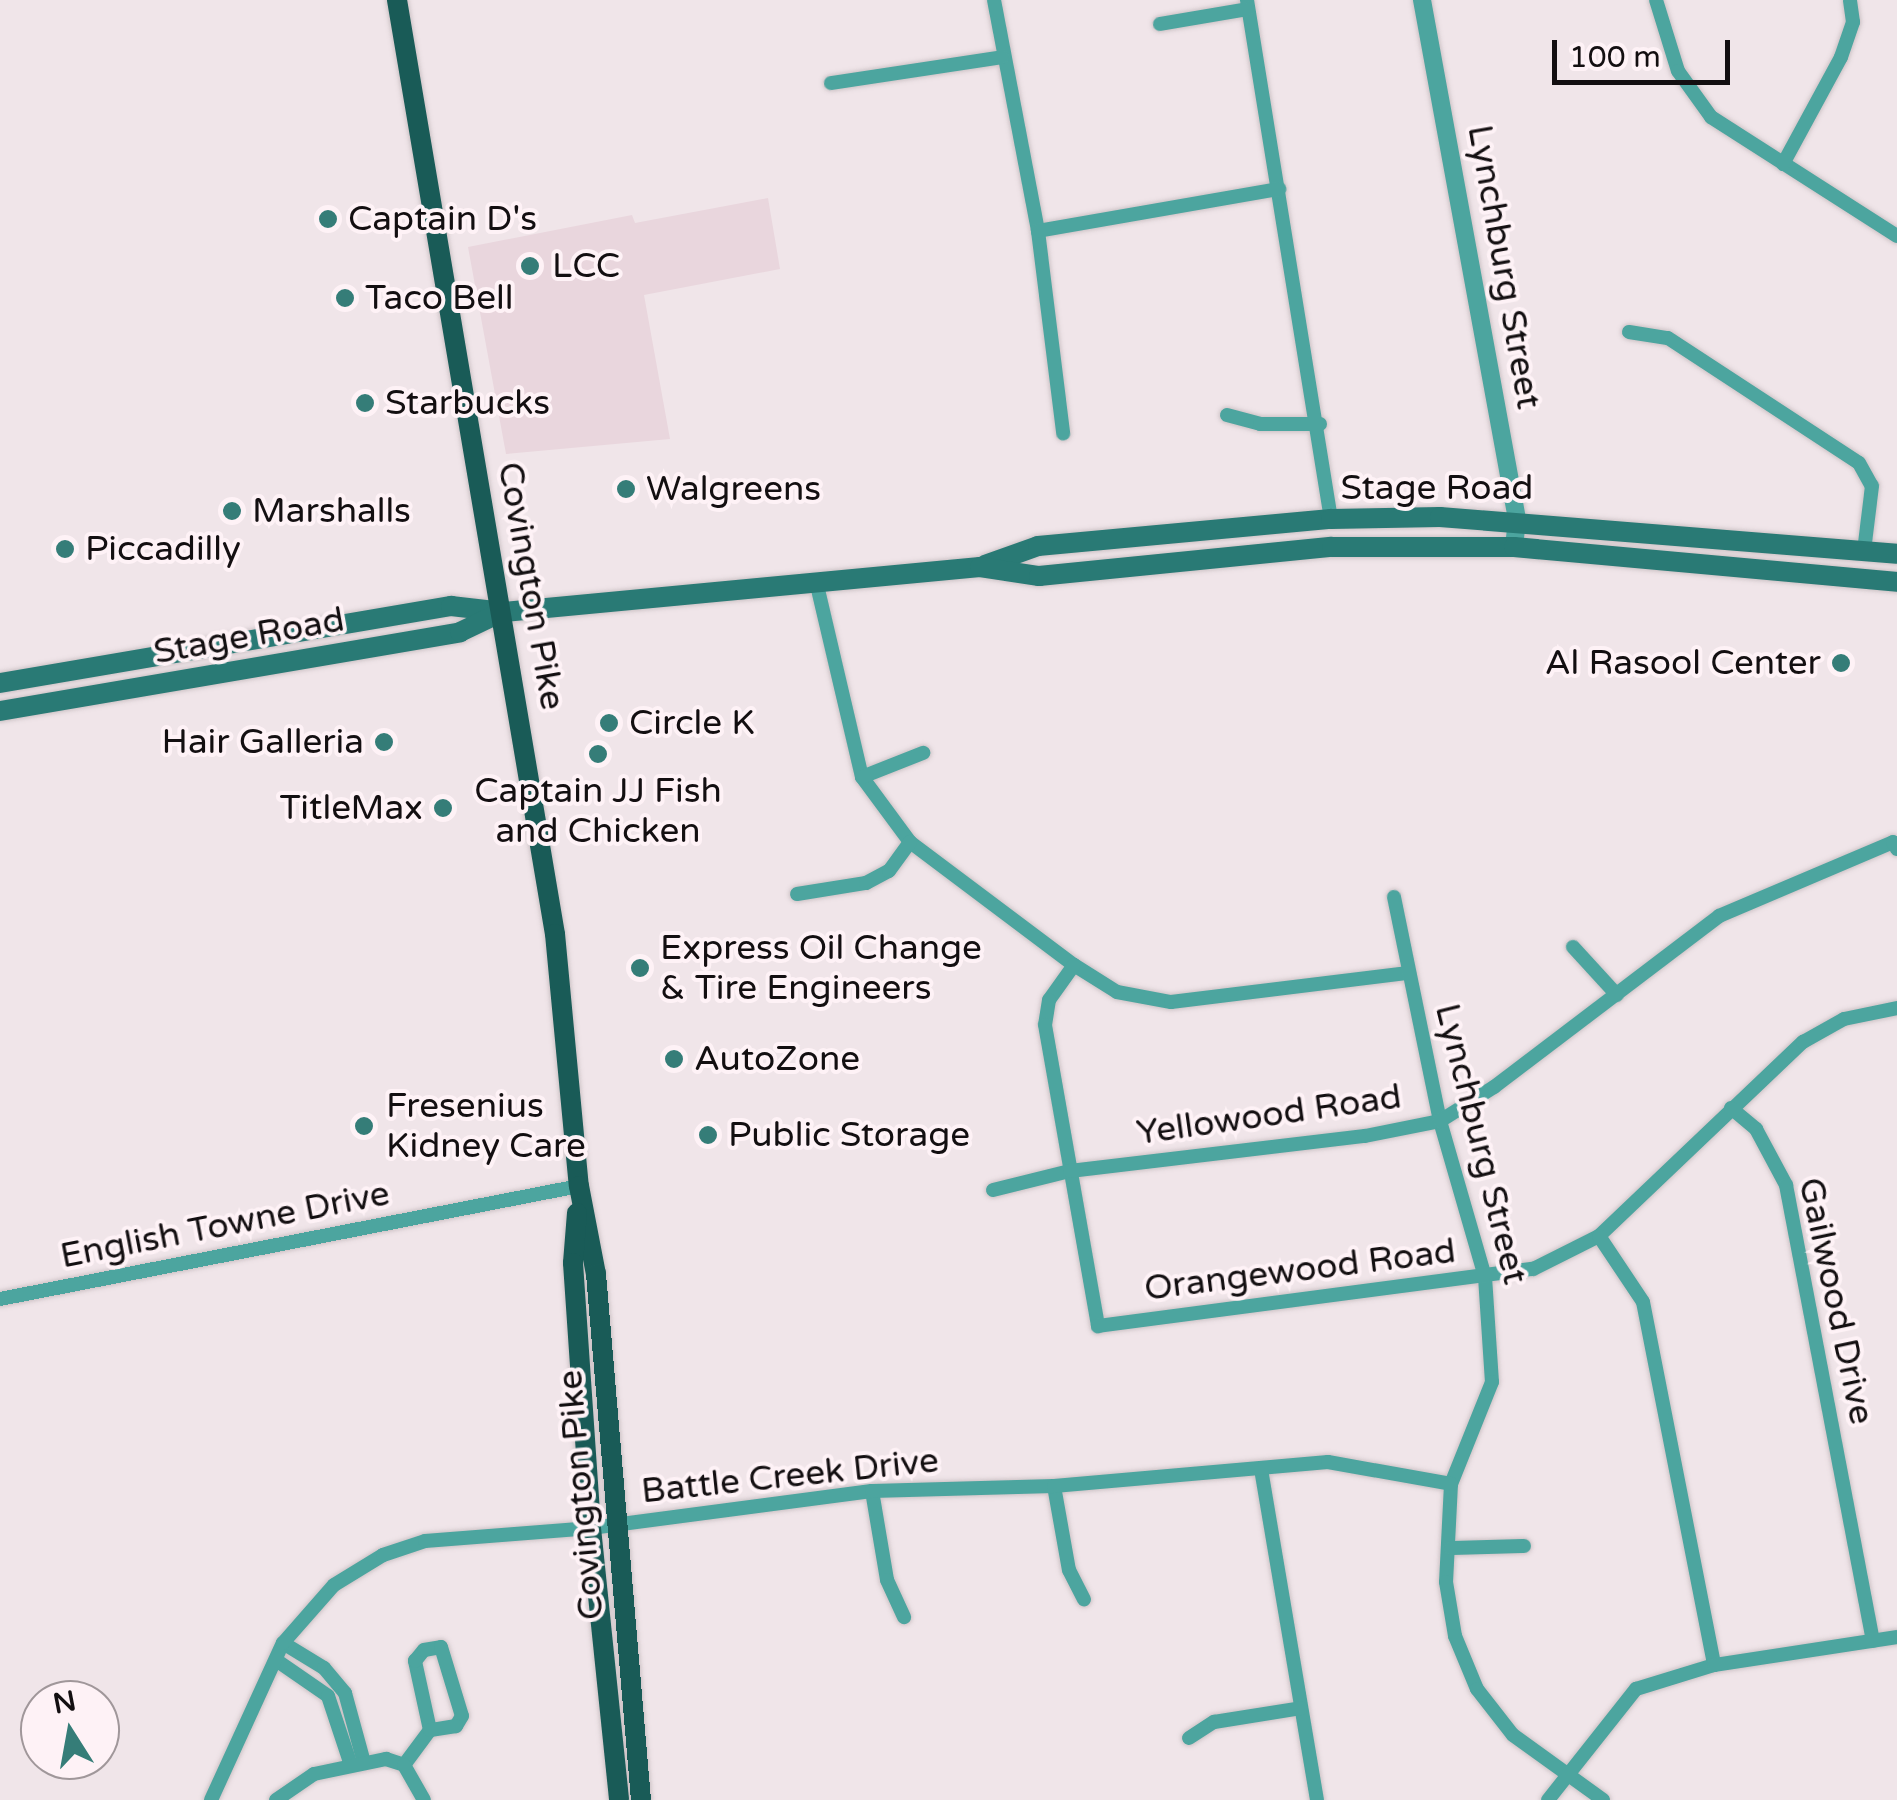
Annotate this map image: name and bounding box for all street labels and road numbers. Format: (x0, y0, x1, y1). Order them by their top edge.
street label: Lynchburg Street (1458, 122, 1550, 412)
street label: Covington Pike (489, 459, 573, 713)
street label: Stage Road (1341, 467, 1533, 509)
street label: Stage Road (150, 599, 348, 673)
street label: Lynchburg Street (1426, 999, 1536, 1289)
street label: Yellowood Road (1134, 1076, 1404, 1154)
street label: English Towne Drive (57, 1172, 393, 1278)
street label: Gailwood Drive (1789, 1174, 1883, 1428)
street label: Orangewood Road (1142, 1230, 1458, 1310)
street label: Covington Pike (549, 1368, 613, 1622)
street label: Battle Creek Drive (639, 1439, 941, 1513)

